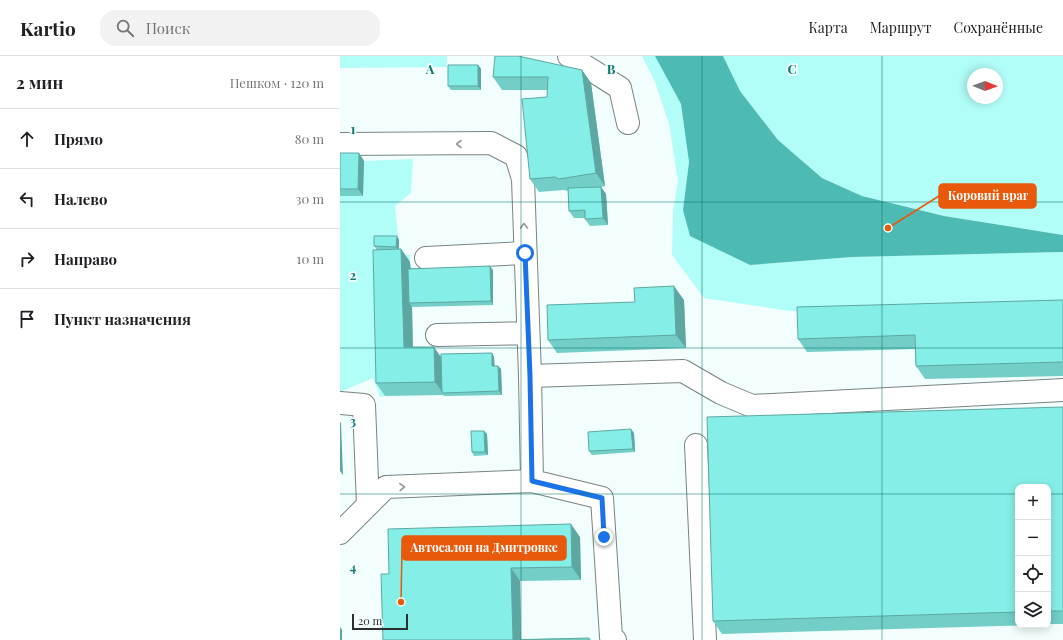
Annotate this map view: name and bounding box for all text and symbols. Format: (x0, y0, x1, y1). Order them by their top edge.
search box (100, 10, 380, 46)
text: Kartio (20, 15, 76, 41)
icon: search (114, 17, 136, 39)
text: Поиск (146, 18, 190, 38)
text: Карта (808, 18, 848, 37)
text: Маршрут (870, 18, 932, 37)
text: Сохранённые (954, 18, 1043, 37)
text: A (425, 60, 435, 77)
text: B (607, 60, 616, 77)
text: C (787, 60, 797, 77)
north arrow (967, 68, 1003, 104)
text: 2 мин (16, 71, 63, 93)
text: Пешком · 120 m (230, 74, 324, 91)
text: 1 (351, 120, 356, 137)
icon: ahead (16, 128, 38, 150)
text: Прямо (54, 129, 103, 149)
text: 80 m (295, 130, 324, 147)
one-way arrow (456, 140, 462, 148)
callout: Коровий враг (939, 184, 1036, 208)
text: Коровий враг (948, 187, 1029, 203)
icon: left (16, 188, 38, 210)
text: Налево (54, 189, 107, 209)
text: 30 m (296, 190, 324, 207)
one-way arrow (520, 223, 528, 229)
route start (516, 244, 534, 262)
icon: right (16, 248, 38, 270)
text: Направо (54, 249, 117, 269)
text: 10 m (297, 250, 324, 267)
text: 2 (350, 266, 357, 283)
icon: arrive (16, 308, 38, 330)
text: Пункт назначения (54, 309, 191, 329)
text: 3 (350, 412, 356, 429)
one-way arrow (399, 482, 405, 491)
map controls (1015, 484, 1051, 628)
button: + (1015, 484, 1051, 520)
button: − (1015, 520, 1051, 556)
route end (595, 528, 613, 546)
callout: Автосалон на Дмитровке (402, 536, 566, 560)
text: Автосалон на Дмитровке (409, 539, 558, 555)
button: locate (1015, 556, 1051, 592)
text: 4 (350, 558, 357, 575)
button: layers (1015, 592, 1051, 628)
scale bar (352, 612, 408, 631)
text: 20 m (358, 613, 382, 628)

